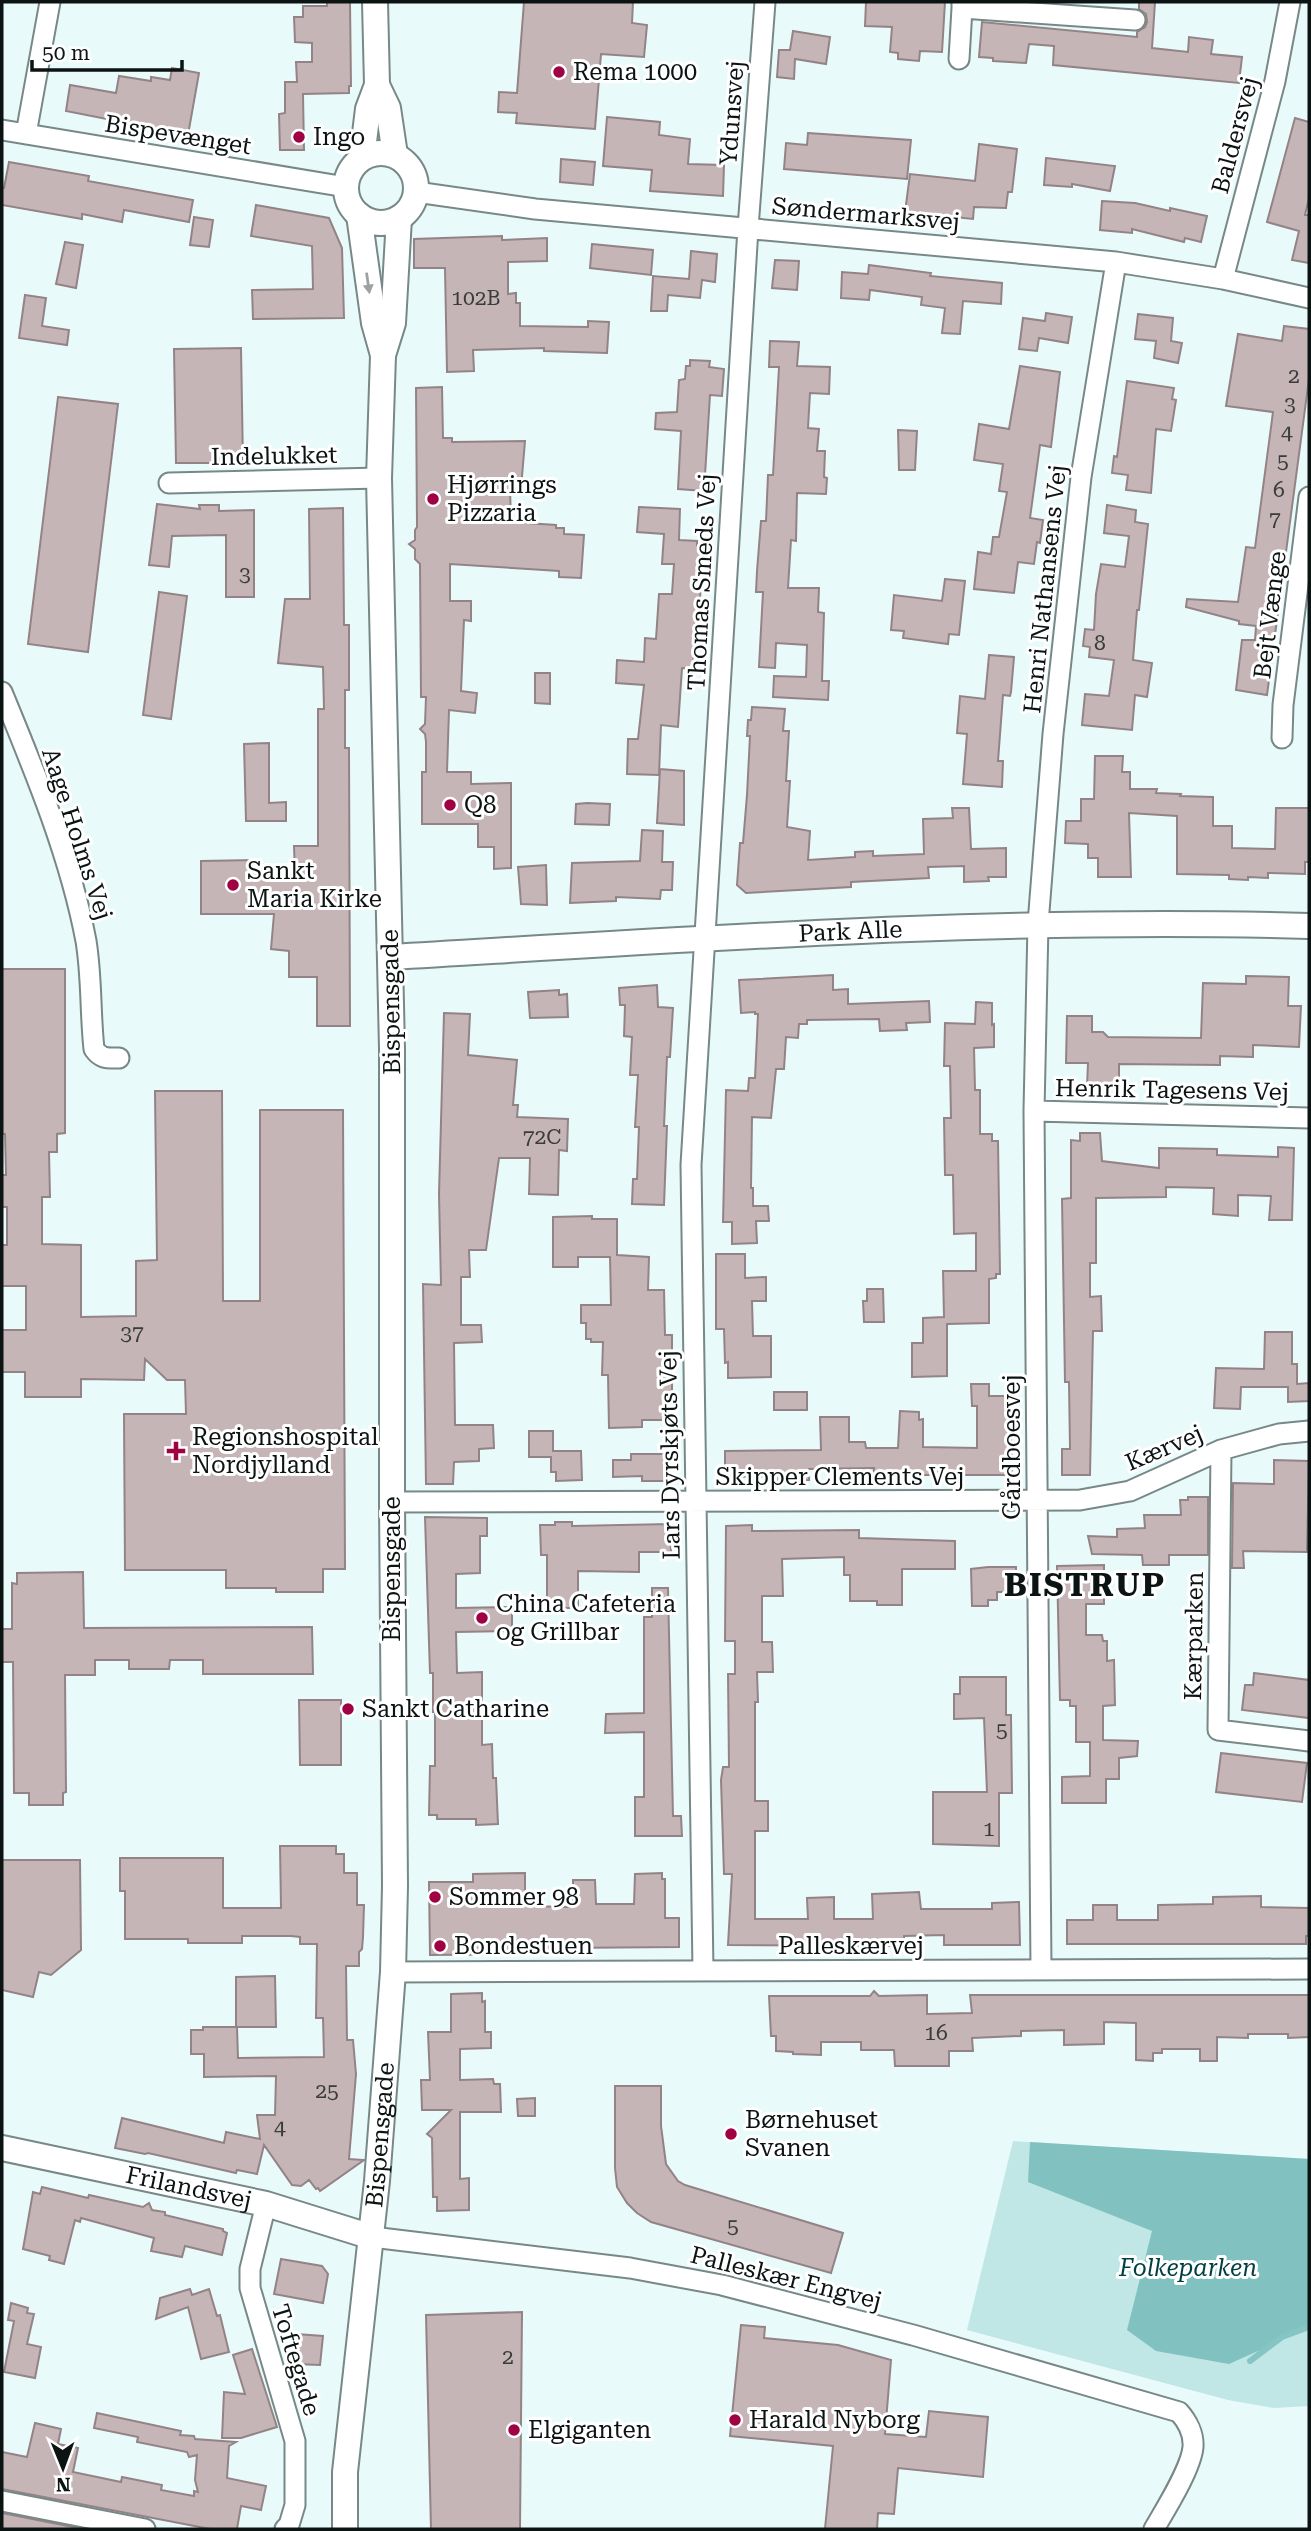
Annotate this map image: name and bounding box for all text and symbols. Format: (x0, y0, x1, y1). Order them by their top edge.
scale bar (32, 28, 182, 72)
text: 50 m (42, 41, 90, 65)
place label: Rema 1000 (573, 58, 697, 86)
street label: Ydunsvej (714, 59, 750, 167)
marker: Rema 1000 (551, 64, 567, 80)
street label: Baldersvej (1206, 74, 1264, 196)
street label: Bispevænget (103, 110, 253, 160)
place label: Ingo (313, 123, 365, 151)
marker: Ingo (291, 129, 307, 145)
street label: Søndermarksvej (771, 192, 961, 236)
one-way arrow (363, 272, 374, 294)
house number: 102B (451, 286, 501, 310)
house number: 2 (1288, 364, 1300, 388)
house number: 3 (1284, 392, 1296, 416)
house number: 4 (1281, 421, 1293, 445)
street label: Indelukket (211, 441, 337, 471)
house number: 5 (1277, 449, 1289, 473)
street label: Henri Nathansens Vej (1018, 463, 1072, 715)
place label: Hjørrings Pizzaria (447, 471, 557, 527)
street label: Thomas Smeds Vej (682, 473, 722, 691)
house number: 6 (1273, 478, 1285, 502)
marker: Hjørrings Pizzaria (425, 491, 441, 507)
house number: 7 (1269, 507, 1281, 531)
street label: Bejt Vænge (1248, 549, 1292, 681)
house number: 3 (239, 562, 251, 586)
house number: 8 (1094, 631, 1106, 655)
street label: Aage Holms Vej (36, 745, 118, 923)
place label: Q8 (464, 791, 497, 819)
marker: Q8 (442, 797, 458, 813)
place label: Sankt Maria Kirke (247, 857, 382, 913)
marker: Sankt Maria Kirke (225, 877, 241, 893)
street label: Park Alle (798, 915, 903, 948)
street label: Bispensgade (376, 929, 406, 1075)
street label: Henrik Tagesens Vej (1055, 1074, 1289, 1106)
house number: 72C (523, 1125, 561, 1149)
house number: 37 (120, 1321, 144, 1345)
street label: Lars Dyrskjøts Vej (654, 1350, 686, 1560)
street label: Gårdboesvej (998, 1374, 1026, 1520)
street label: Kærvej (1121, 1419, 1207, 1477)
place label: Regionshospital Nordjylland (192, 1423, 378, 1479)
marker: Regionshospital Nordjylland (166, 1441, 186, 1461)
street label: Skipper Clements Vej (716, 1463, 964, 1491)
street label: Bispensgade (378, 1496, 406, 1642)
district label: BISTRUP (1004, 1566, 1166, 1604)
street label: Kærparken (1179, 1571, 1209, 1701)
place label: China Cafeteria og Grillbar (496, 1590, 676, 1646)
marker: China Cafeteria og Grillbar (474, 1610, 490, 1626)
place label: Sankt Catharine (362, 1695, 549, 1723)
marker: Sankt Catharine (340, 1701, 356, 1717)
house number: 5 (996, 1718, 1008, 1742)
house number: 1 (983, 1817, 995, 1841)
place label: Sommer 98 (449, 1883, 579, 1911)
marker: Sommer 98 (427, 1889, 443, 1905)
place label: Bondestuen (454, 1932, 593, 1960)
street label: Palleskærvej (778, 1932, 924, 1960)
marker: Bondestuen (432, 1938, 448, 1954)
house number: 16 (924, 2021, 948, 2045)
street label: Bispensgade (360, 2061, 400, 2209)
house number: 25 (315, 2079, 339, 2103)
place label: Børnehuset Svanen (745, 2106, 878, 2162)
house number: 4 (274, 2116, 286, 2140)
marker: Børnehuset Svanen (723, 2126, 739, 2142)
street label: Frilandsvej (123, 2161, 254, 2215)
house number: 5 (727, 2214, 739, 2238)
street label: Palleskær Engvej (687, 2241, 885, 2315)
park label: Folkeparken (1118, 2254, 1257, 2282)
street label: Toftegade (266, 2301, 326, 2419)
house number: 2 (502, 2345, 514, 2369)
place label: Harald Nyborg (749, 2406, 920, 2434)
marker: Harald Nyborg (727, 2412, 743, 2428)
place label: Elgiganten (528, 2416, 651, 2444)
marker: Elgiganten (506, 2422, 522, 2438)
north arrow (28, 2433, 98, 2503)
text: N (55, 2473, 71, 2496)

